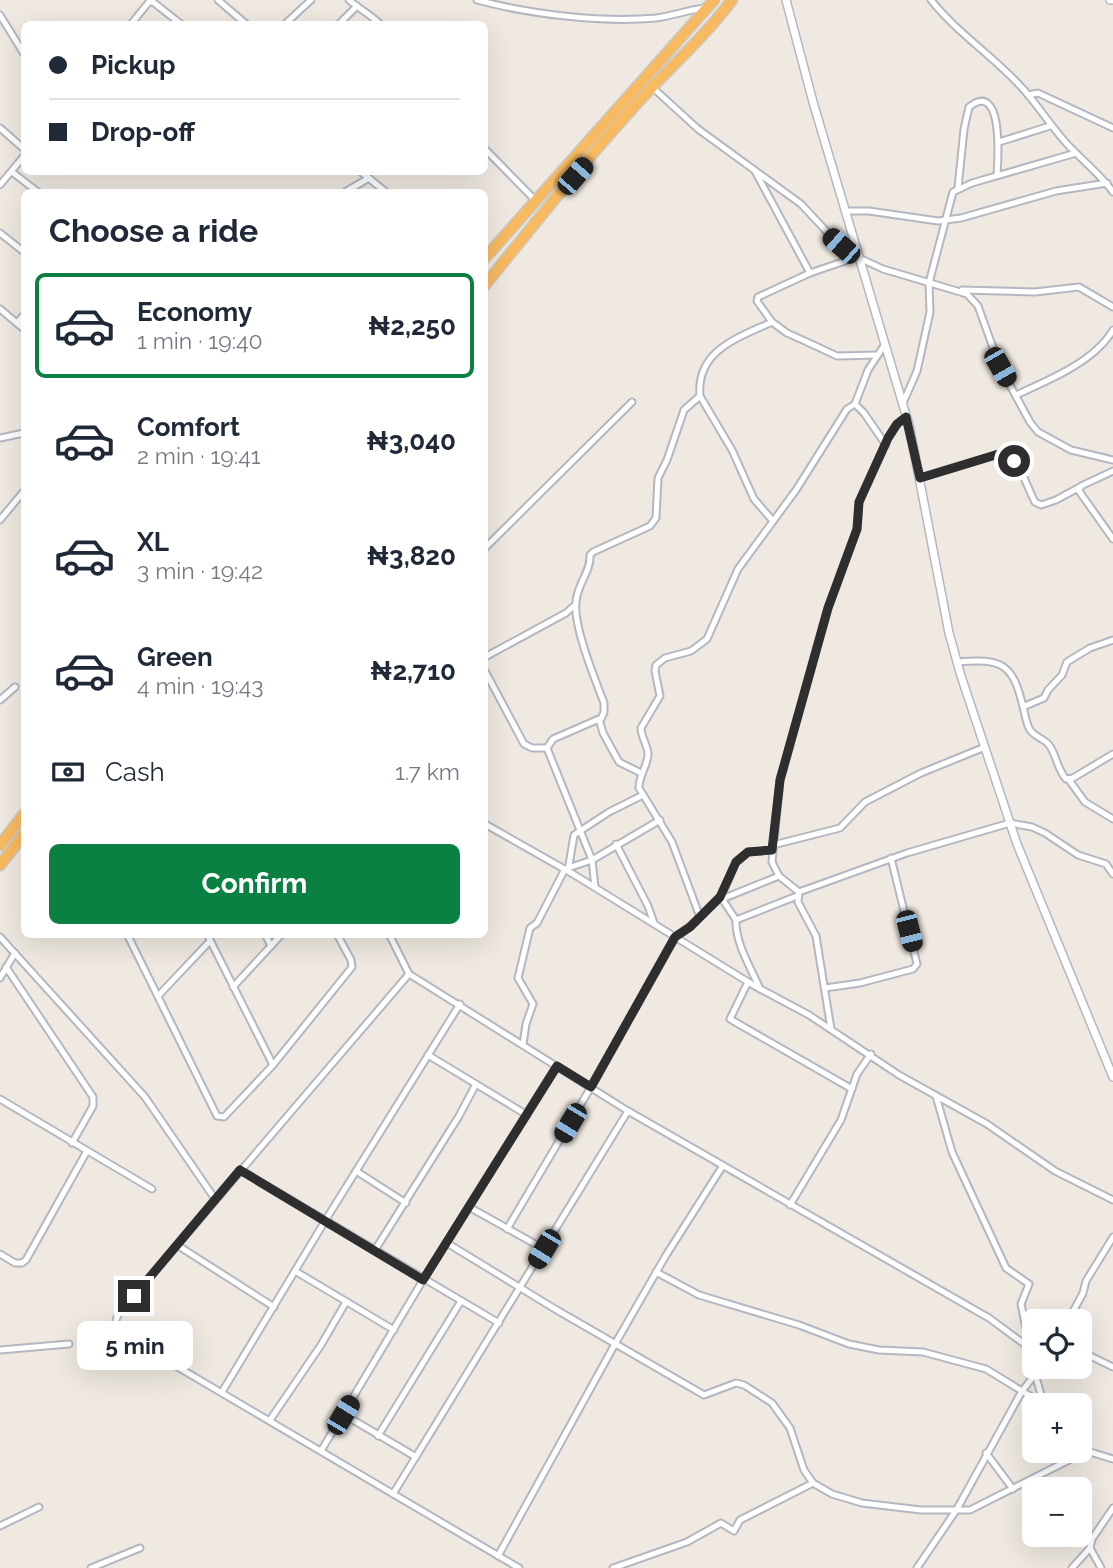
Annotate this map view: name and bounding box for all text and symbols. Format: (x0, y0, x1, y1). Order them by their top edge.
text: Pickup (91, 50, 176, 80)
text: Drop-off (91, 117, 195, 147)
car (554, 153, 597, 199)
text: Choose a ride (49, 212, 258, 249)
car (819, 224, 864, 268)
icon: car (53, 294, 116, 357)
text: Economy (137, 297, 252, 327)
text: ₦2,250 (368, 311, 456, 341)
text: 1 min · 19:40 (137, 327, 263, 354)
car (981, 344, 1020, 390)
icon: car (53, 409, 116, 472)
text: Comfort (137, 412, 240, 442)
text: ₦3,040 (366, 426, 456, 456)
text: 2 min · 19:41 (137, 442, 261, 469)
route start (998, 445, 1030, 477)
icon: car (53, 524, 116, 587)
text: XL (137, 527, 169, 557)
text: ₦3,820 (367, 541, 456, 571)
text: 3 min · 19:42 (137, 557, 263, 584)
icon: car (53, 639, 116, 702)
text: Green (137, 642, 213, 672)
text: ₦2,710 (370, 656, 456, 686)
text: 4 min · 19:43 (137, 672, 264, 699)
icon: cash (49, 753, 87, 791)
text: Cash (105, 757, 165, 787)
text: 1.7 km (395, 758, 460, 785)
button: Confirm (49, 844, 460, 924)
car (894, 908, 925, 954)
car (551, 1100, 590, 1146)
car (525, 1226, 564, 1272)
route end (118, 1280, 150, 1312)
map controls (1022, 1309, 1092, 1547)
button: locate (1022, 1309, 1092, 1379)
callout: 5 min (76, 1320, 192, 1370)
text: 5 min (105, 1332, 165, 1359)
car (324, 1392, 363, 1438)
button: + (1022, 1393, 1092, 1463)
button: − (1022, 1477, 1092, 1547)

